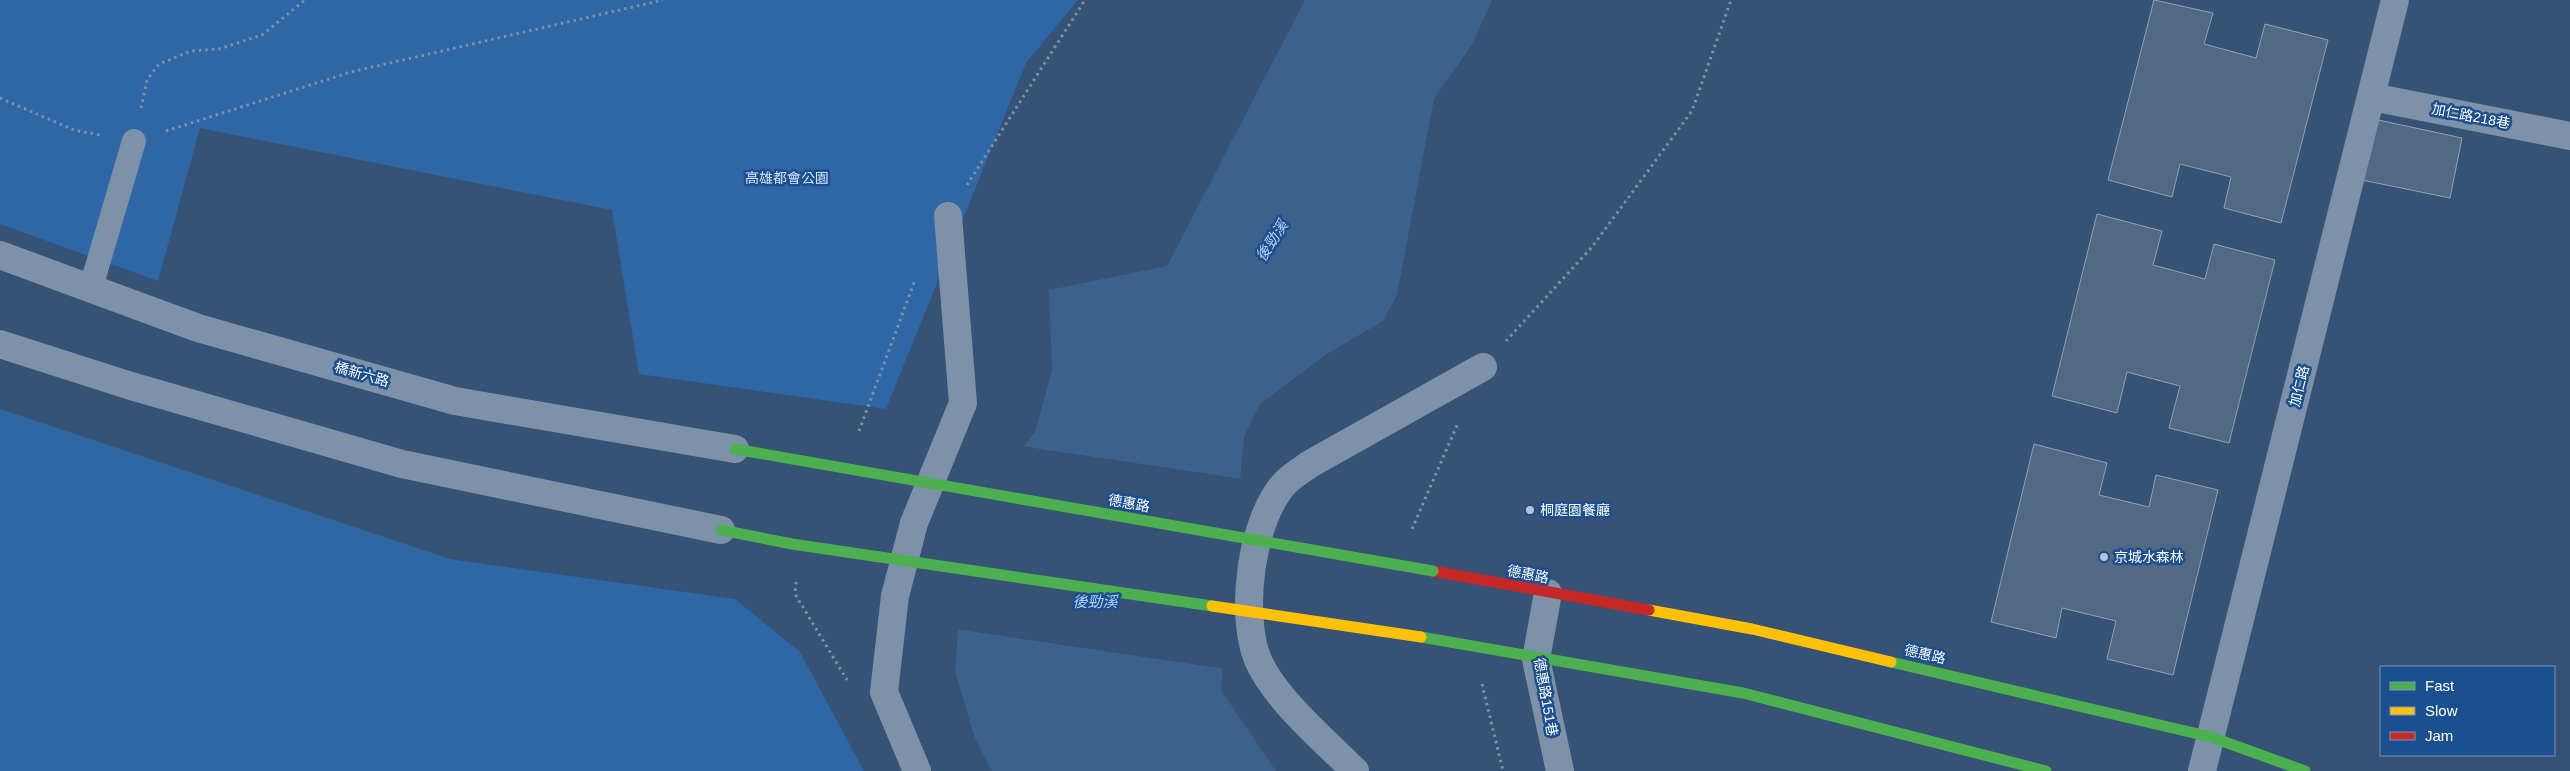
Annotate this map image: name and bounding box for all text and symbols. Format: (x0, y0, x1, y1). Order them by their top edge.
street label: 加仁路218巷 (2431, 101, 2511, 131)
park label: 高雄都會公園 (745, 170, 829, 186)
water label: 後勁溪 (1252, 216, 1292, 264)
street label: 橋新六路 (333, 359, 391, 389)
street label: 加仁路 (2286, 364, 2312, 408)
street label: 德惠路 (1107, 491, 1151, 515)
place label: 桐庭園餐廳 (1540, 502, 1610, 518)
marker: 桐庭園餐廳 (1524, 504, 1536, 516)
place label: 京城水森林 (2114, 549, 2184, 565)
marker: 京城水森林 (2098, 551, 2110, 563)
street label: 德惠路 (1506, 562, 1550, 586)
water label: 後勁溪 (1072, 593, 1119, 610)
street label: 德惠路 (1903, 641, 1947, 667)
street label: 德惠路151巷 (1531, 657, 1561, 737)
legend (2380, 666, 2555, 756)
text: Fast (2425, 677, 2455, 694)
text: Slow (2425, 702, 2458, 719)
text: Jam (2425, 727, 2453, 744)

